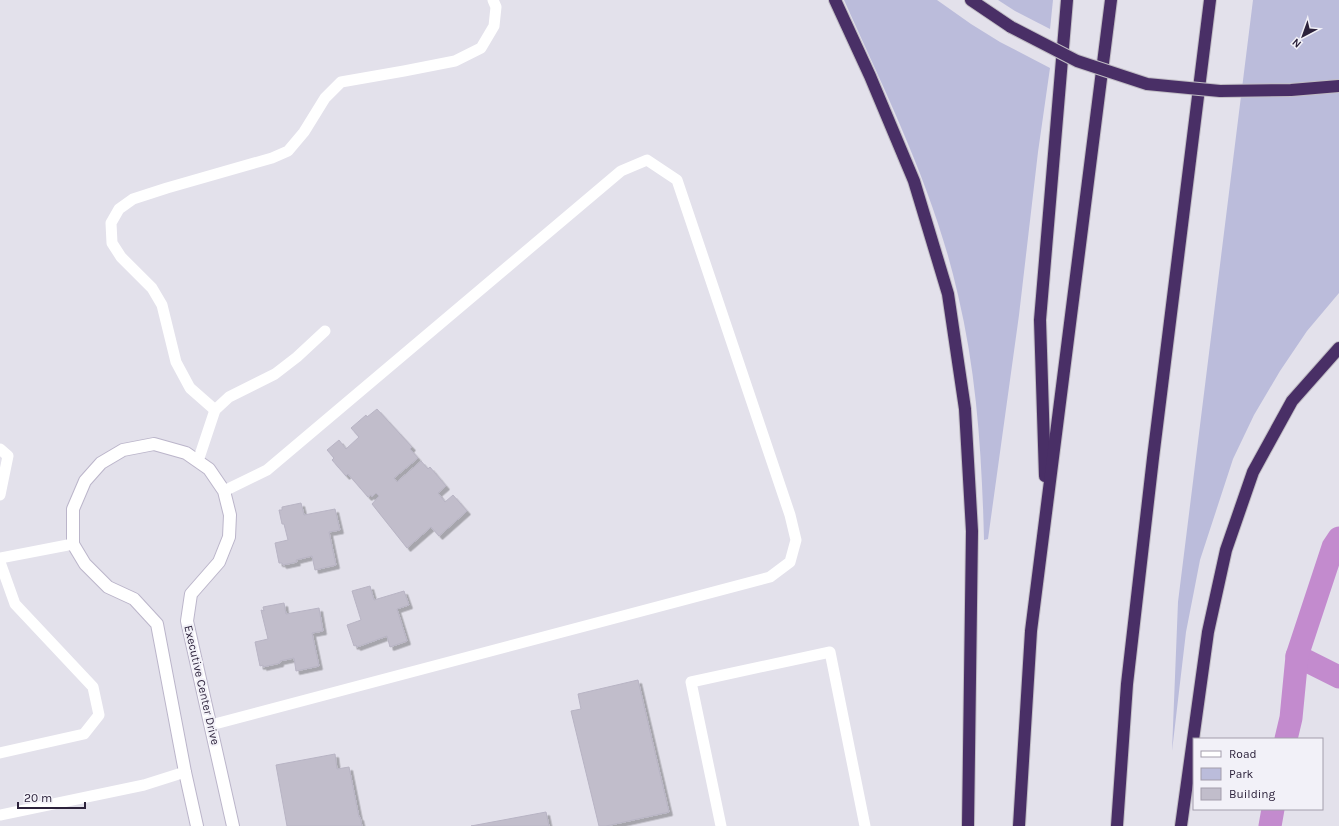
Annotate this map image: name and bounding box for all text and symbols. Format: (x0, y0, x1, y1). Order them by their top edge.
north arrow (1283, 16, 1323, 56)
text: N (1290, 36, 1304, 51)
street label: Executive Center Drive (181, 624, 223, 746)
legend (1193, 738, 1323, 810)
text: Road (1229, 747, 1257, 761)
text: Park (1229, 767, 1254, 781)
scale bar (18, 784, 85, 810)
text: Building (1229, 787, 1276, 801)
text: 20 m (24, 791, 52, 805)

